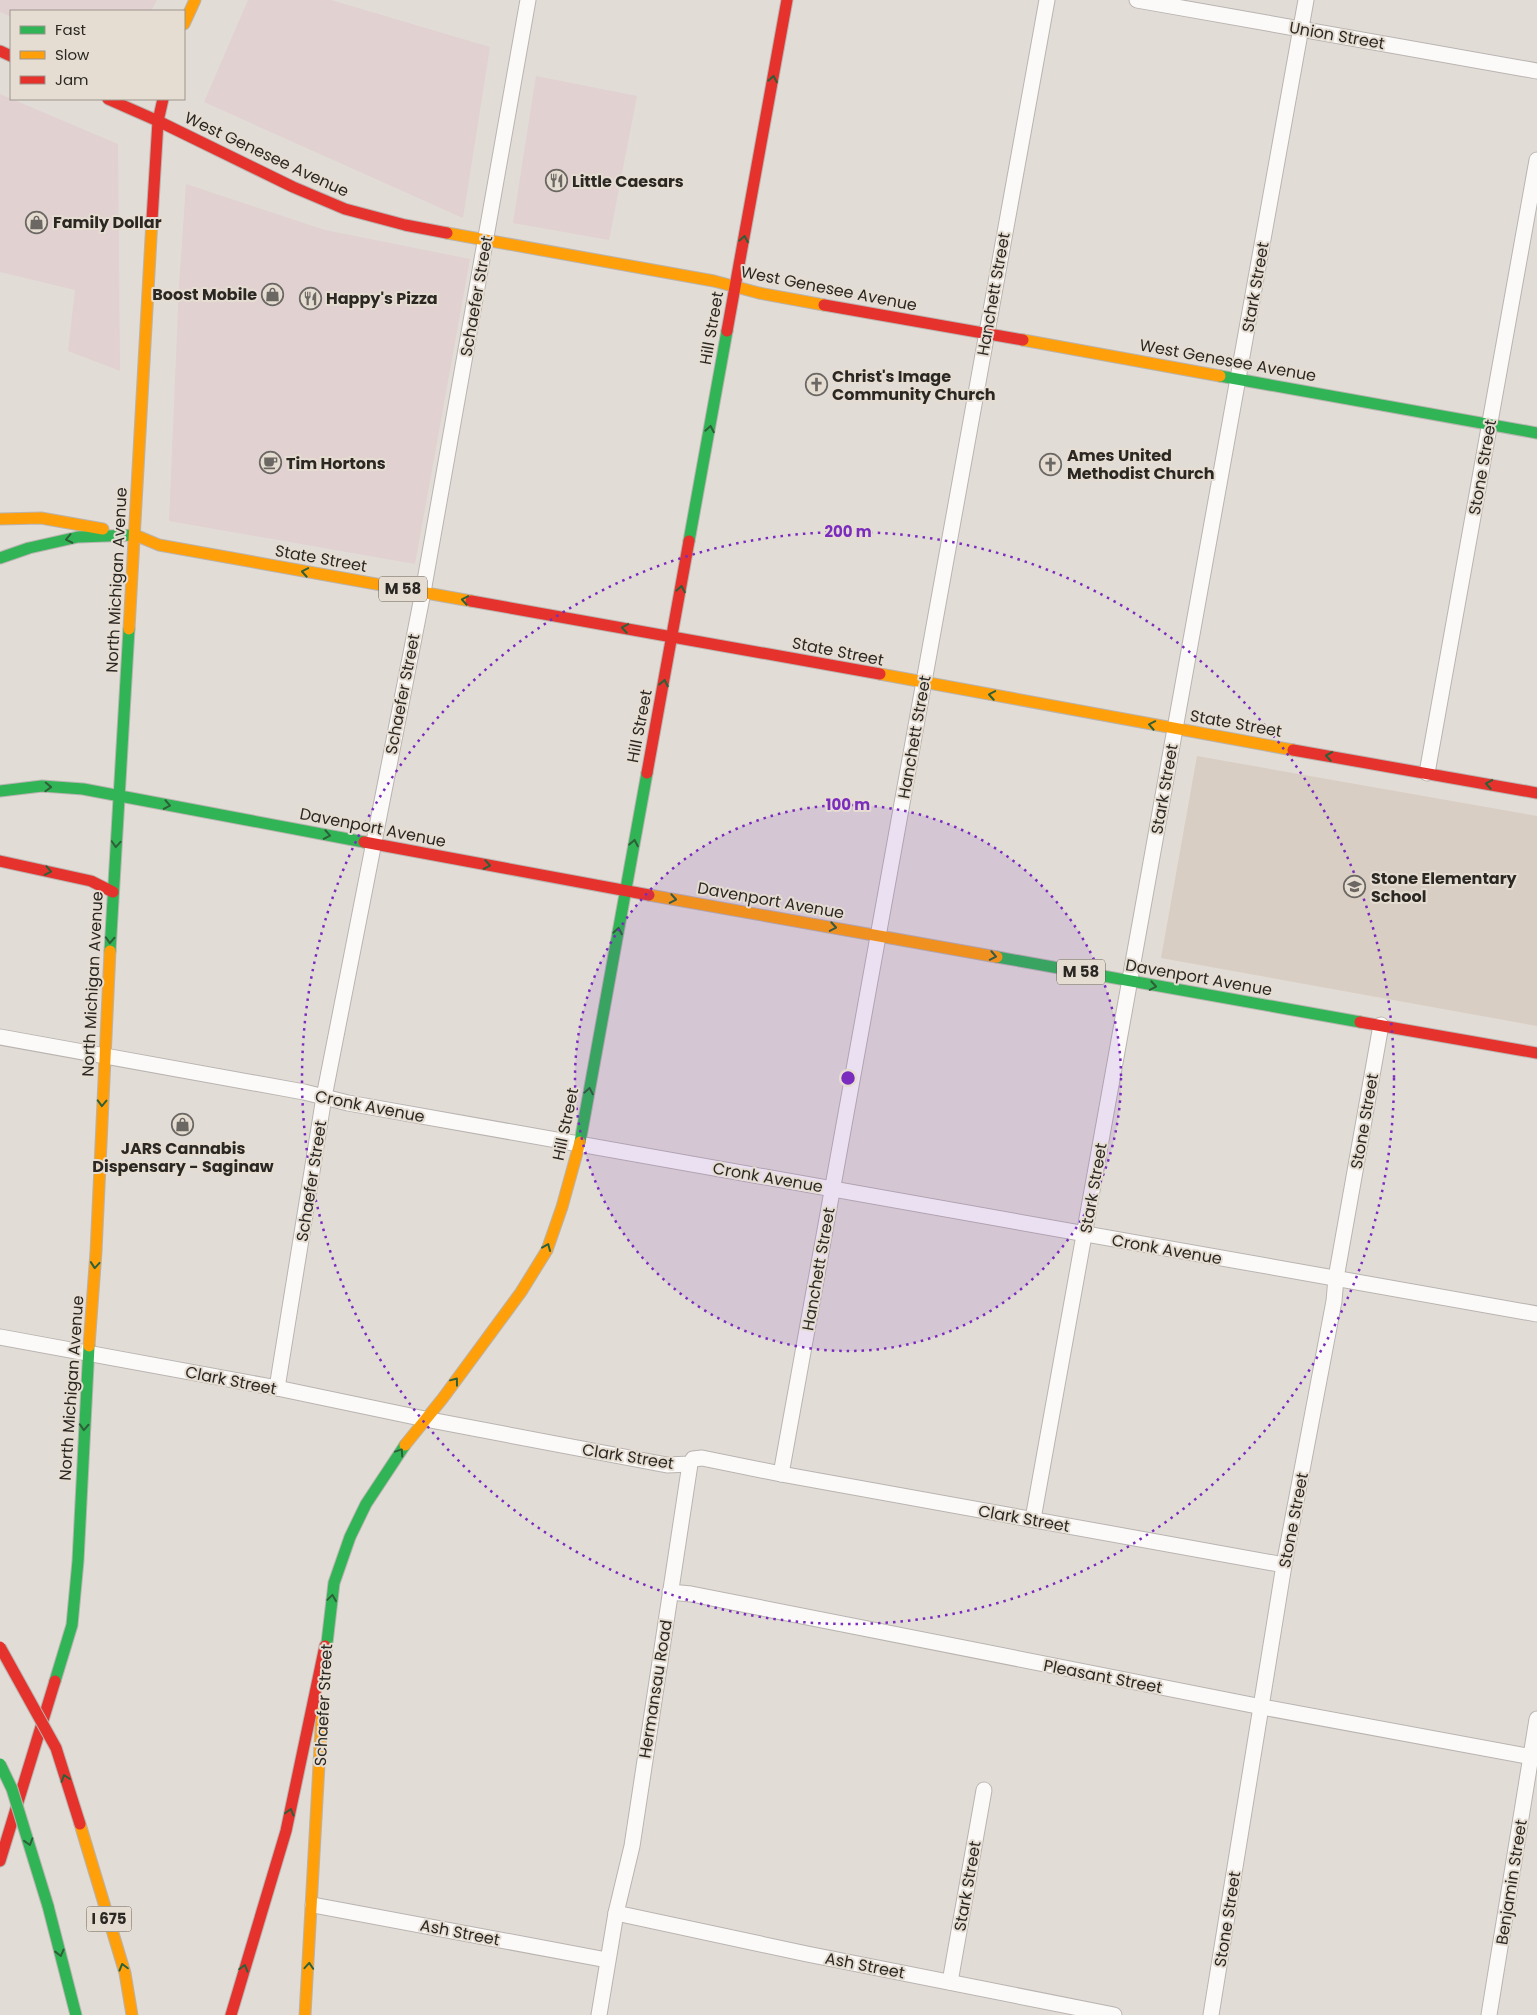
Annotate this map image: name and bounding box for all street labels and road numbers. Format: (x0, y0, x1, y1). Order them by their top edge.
street label: Union Street (1287, 16, 1387, 55)
street label: West Genesee Avenue (181, 106, 353, 203)
street label: Hanchett Street (971, 230, 1016, 358)
street label: Schaefer Street (455, 234, 498, 358)
street label: Stark Street (1236, 240, 1275, 334)
street label: West Genesee Avenue (739, 260, 919, 317)
street label: Hill Street (694, 289, 729, 367)
street label: West Genesee Avenue (1138, 334, 1318, 387)
street label: Stone Street (1463, 417, 1502, 517)
street label: North Michigan Avenue (100, 487, 133, 673)
street label: State Street (273, 539, 369, 578)
road number: M 58 (379, 576, 427, 602)
street label: State Street (790, 631, 886, 672)
street label: Schaefer Street (380, 632, 425, 756)
street label: Hanchett Street (892, 673, 937, 801)
street label: Hill Street (621, 687, 658, 765)
street label: State Street (1188, 704, 1284, 743)
street label: Stark Street (1145, 742, 1184, 836)
street label: Davenport Avenue (298, 802, 448, 853)
street label: Davenport Avenue (696, 876, 846, 925)
street label: North Michigan Avenue (76, 891, 109, 1077)
street label: Davenport Avenue (1124, 953, 1274, 1002)
road number: M 58 (1057, 960, 1105, 984)
street label: Stone Street (1345, 1071, 1384, 1171)
street label: Cronk Avenue (313, 1085, 427, 1128)
street label: Hill Street (547, 1085, 584, 1163)
street label: Schaefer Street (291, 1119, 332, 1243)
street label: Stark Street (1074, 1141, 1113, 1235)
street label: Cronk Avenue (711, 1156, 825, 1199)
street label: Hanchett Street (796, 1205, 841, 1333)
street label: Cronk Avenue (1110, 1228, 1224, 1271)
street label: North Michigan Avenue (54, 1295, 89, 1481)
street label: Clark Street (183, 1360, 279, 1401)
street label: Clark Street (580, 1438, 676, 1475)
street label: Stone Street (1273, 1470, 1314, 1570)
street label: Clark Street (976, 1499, 1072, 1538)
street label: Hermansau Road (633, 1618, 678, 1760)
street label: Schaefer Street (309, 1643, 338, 1767)
street label: Pleasant Street (1042, 1654, 1164, 1699)
street label: Benjamin Street (1490, 1818, 1533, 1946)
street label: Stark Street (948, 1839, 987, 1933)
street label: Stone Street (1209, 1869, 1246, 1969)
road number: I 675 (86, 1906, 132, 1932)
street label: Ash Street (418, 1914, 502, 1951)
street label: Ash Street (823, 1947, 907, 1984)

